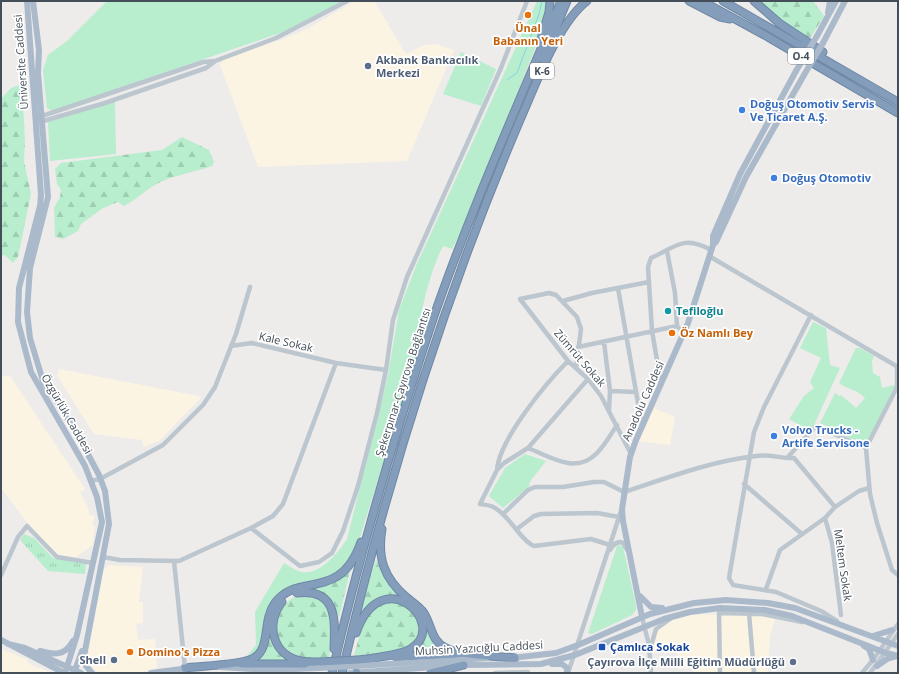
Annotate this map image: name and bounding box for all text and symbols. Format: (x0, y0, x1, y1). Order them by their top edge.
marker: Ünal Babanın Yeri (523, 10, 533, 20)
street label: Üniversite Caddesi (10, 14, 31, 110)
place label: Ünal Babanın Yeri (493, 20, 563, 48)
road number: O-4 (788, 48, 814, 64)
place label: Akbank Bankacılık Merkezi (376, 52, 478, 80)
marker: Akbank Bankacılık Merkezi (363, 61, 373, 71)
road number: K-6 (530, 63, 554, 79)
place label: Doğuş Otomotiv Servis Ve Ticaret A.Ş. (750, 96, 875, 124)
marker: Doğuş Otomotiv Servis Ve Ticaret A.Ş. (737, 105, 747, 115)
place label: Doğuş Otomotiv (782, 170, 872, 185)
marker: Doğuş Otomotiv (769, 173, 779, 183)
place label: Tefiloğlu (676, 303, 723, 318)
street label: Şekerpınar-Çayırova Bağlantısı (371, 306, 434, 458)
marker: Tefiloğlu (663, 306, 673, 316)
place label: Öz Namlı Bey (680, 325, 754, 340)
street label: Zümrüt Sokak (551, 326, 610, 390)
street label: Kale Sokak (258, 328, 315, 355)
marker: Öz Namlı Bey (667, 328, 677, 338)
street label: Anadolu Caddesi (618, 358, 667, 443)
street label: Özgürlük Caddesi (38, 371, 96, 456)
place label: Volvo Trucks - Artife Servisone (782, 422, 870, 450)
marker: Volvo Trucks - Artife Servisone (769, 431, 779, 441)
street label: Meltem Sokak (831, 528, 856, 602)
street label: Muhsin Yazıcığlu Caddesi (415, 637, 543, 658)
place label: Çamlıca Sokak (610, 639, 690, 654)
marker: Çamlıca Sokak (597, 642, 607, 652)
place label: Domino's Pizza (138, 644, 220, 659)
marker: Domino's Pizza (125, 647, 135, 657)
place label: Shell (79, 652, 106, 667)
place label: Çayırova İlçe Milli Eğitim Müdürlüğü (587, 654, 785, 669)
marker: Shell (109, 655, 119, 665)
marker: Çayırova İlçe Milli Eğitim Müdürlüğü (788, 657, 798, 667)

